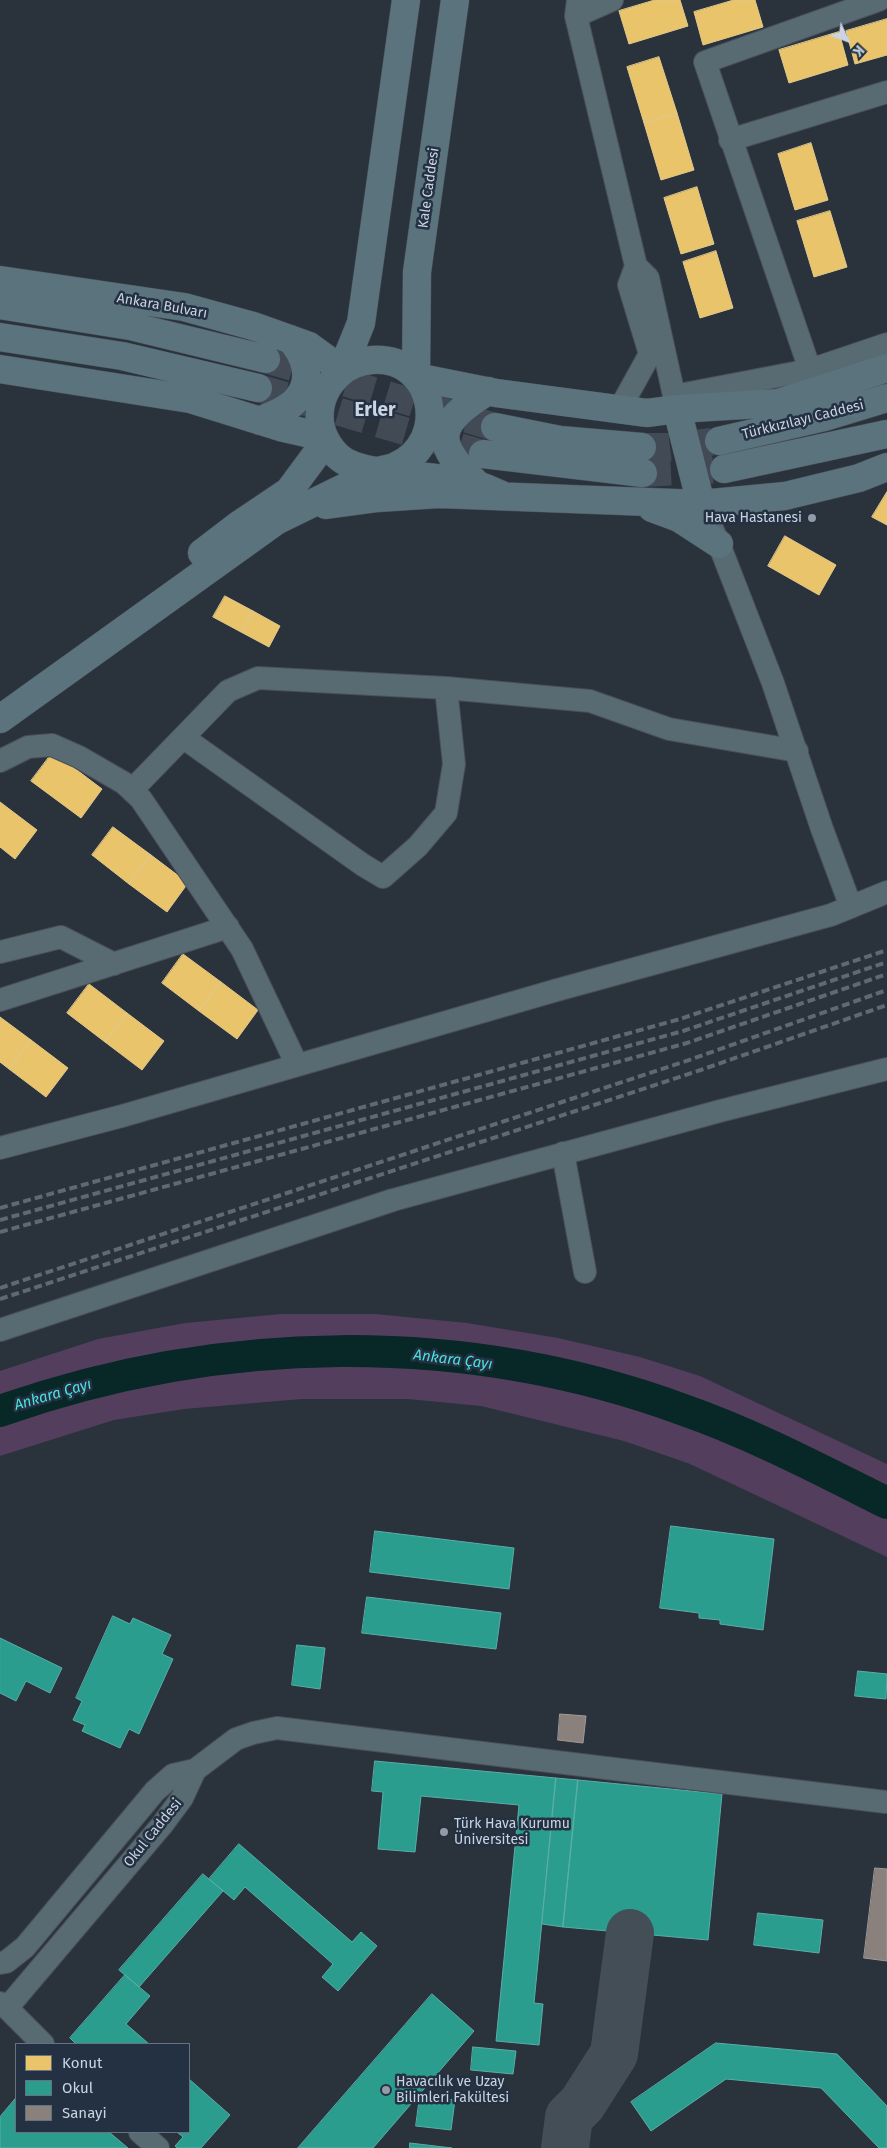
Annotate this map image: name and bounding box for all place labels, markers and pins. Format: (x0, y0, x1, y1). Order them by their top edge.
place label: Hava Hastanesi (705, 510, 802, 526)
marker: Hava Hastanesi (806, 512, 818, 524)
place label: Türk Hava Kurumu Üniversitesi (454, 1816, 570, 1848)
marker: Türk Hava Kurumu Üniversitesi (438, 1826, 450, 1838)
place label: Havacılık ve Uzay Bilimleri Fakültesi (396, 2074, 509, 2106)
marker: Havacılık ve Uzay Bilimleri Fakültesi (380, 2084, 392, 2096)

